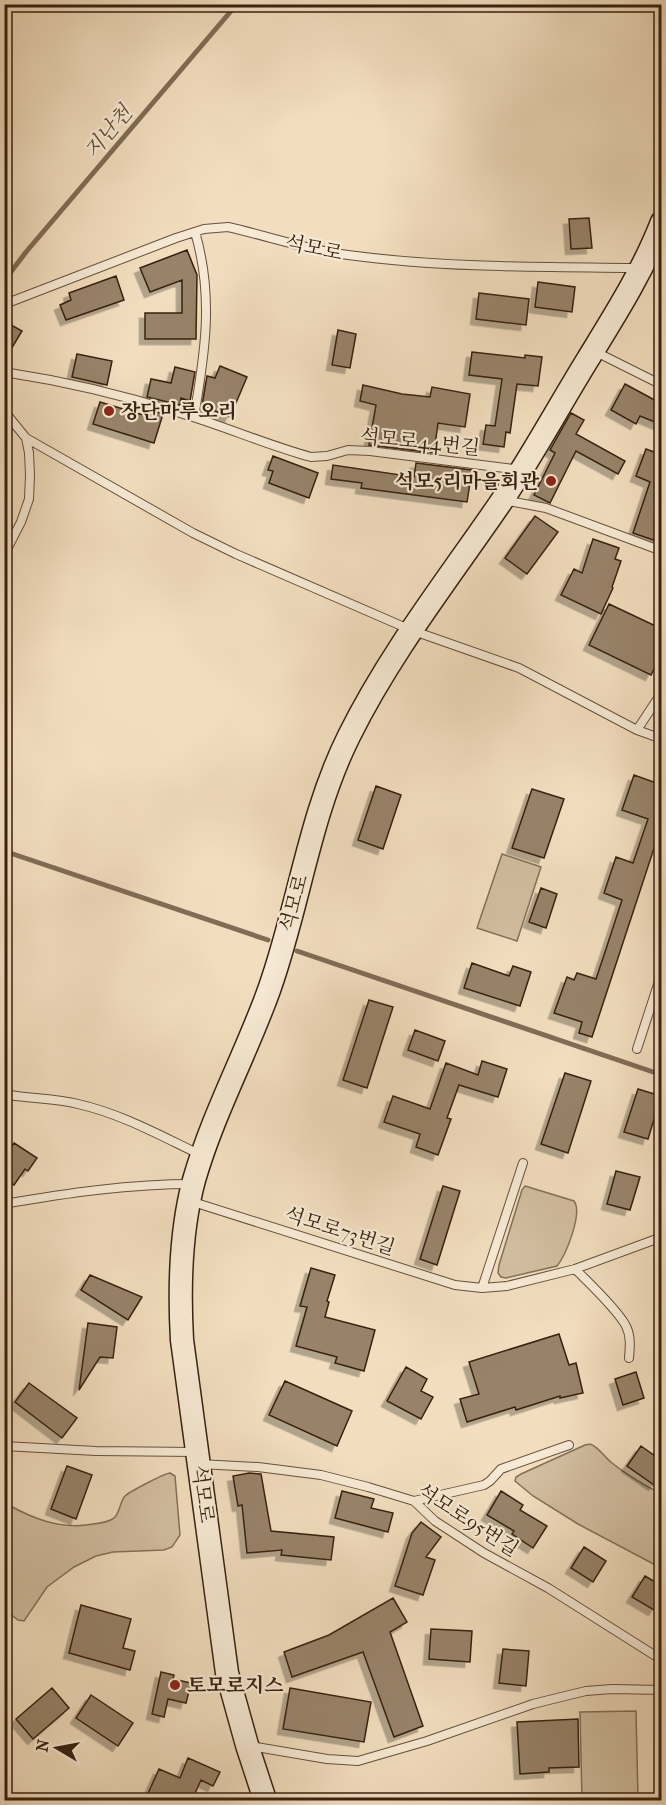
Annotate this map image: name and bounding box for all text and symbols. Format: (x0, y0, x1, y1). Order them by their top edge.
water label: 지난천 (79, 100, 138, 163)
street label: 석모로 (283, 231, 345, 265)
place label: 장단마루오리 (121, 400, 237, 423)
marker: 장단마루오리 (102, 404, 116, 418)
street label: 석모로44번길 (359, 424, 481, 460)
place label: 석모5리마을회관 (395, 470, 540, 493)
marker: 석모5리마을회관 (544, 474, 558, 488)
street label: 석모로 (275, 872, 313, 934)
street label: 석모로73번길 (282, 1202, 398, 1260)
street label: 석모로 (188, 1464, 218, 1524)
street label: 석모로95번길 (413, 1479, 523, 1561)
place label: 토모로지스 (187, 1674, 284, 1697)
marker: 토모로지스 (168, 1678, 182, 1692)
north arrow (27, 1718, 87, 1778)
text: N (32, 1737, 53, 1753)

